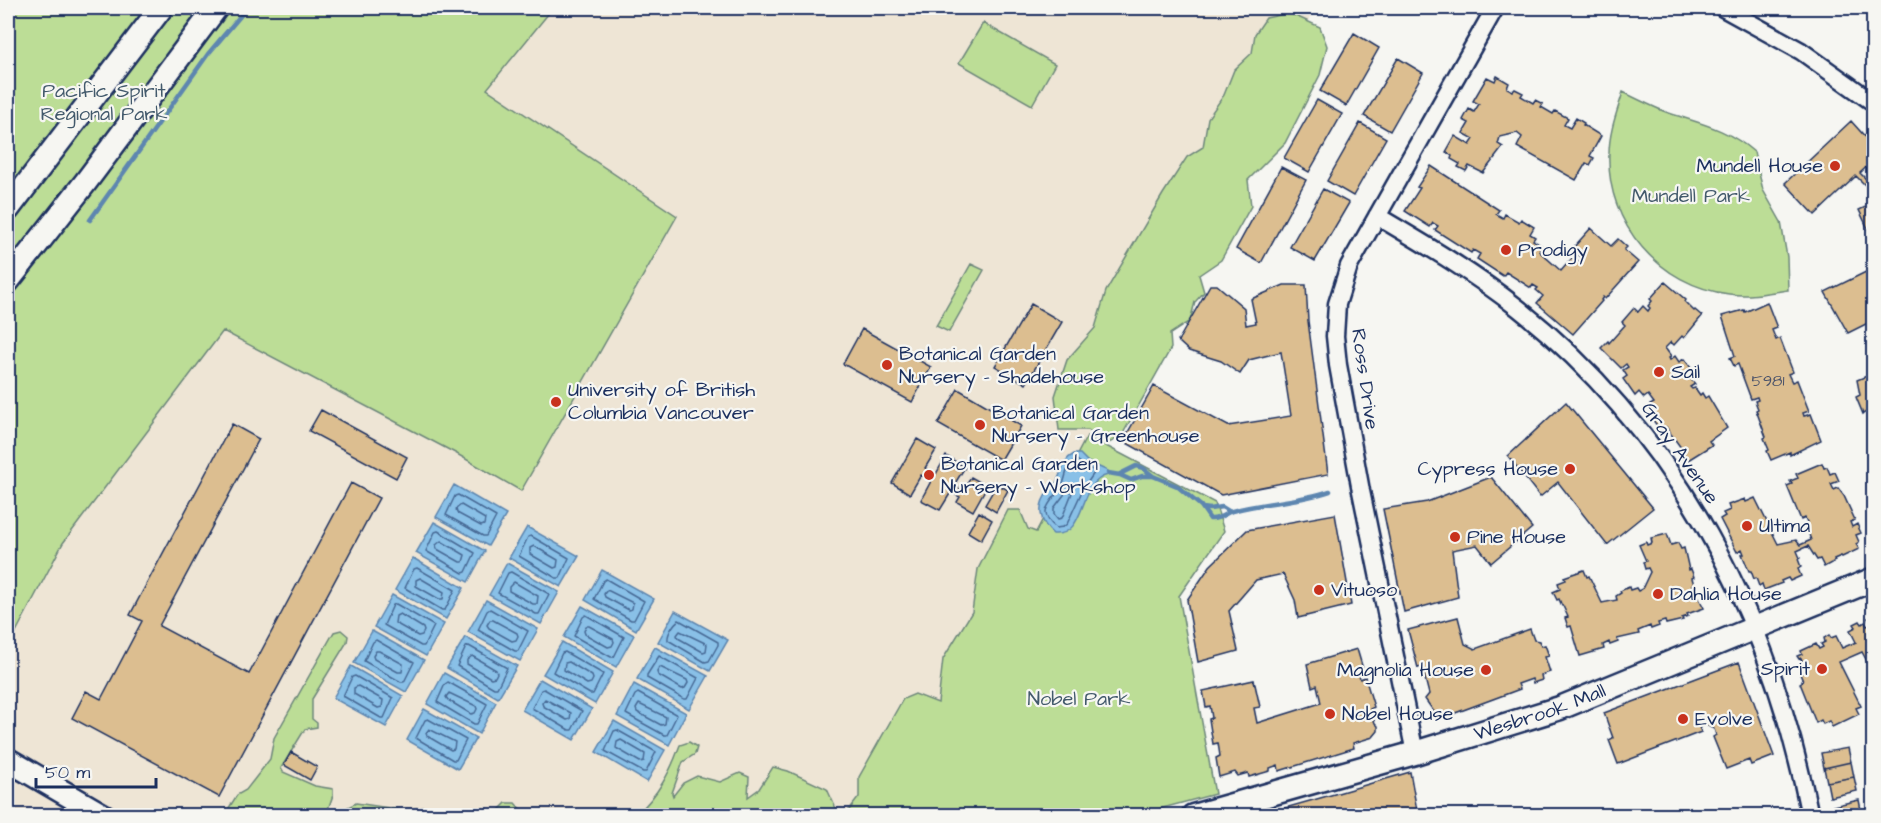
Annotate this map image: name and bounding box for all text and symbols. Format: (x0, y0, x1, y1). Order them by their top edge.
park label: Pacific Spirit Regional Park (40, 77, 168, 129)
place label: Mundell House (1697, 152, 1823, 180)
marker: Mundell House (1828, 159, 1842, 173)
park label: Mundell Park (1632, 182, 1750, 210)
place label: Prodigy (1518, 236, 1588, 265)
marker: Prodigy (1499, 243, 1513, 257)
street label: Ross Drive (1344, 327, 1386, 432)
place label: Botanical Garden Nursery - Shadehouse (899, 340, 1104, 392)
marker: Botanical Garden Nursery - Shadehouse (880, 358, 894, 372)
place label: Sail (1671, 358, 1700, 386)
marker: Sail (1652, 365, 1666, 379)
house number: 5981 (1752, 370, 1784, 392)
place label: University of British Columbia Vancouver (568, 376, 755, 427)
marker: University of British Columbia Vancouver (549, 395, 563, 409)
street label: Gray Avenue (1634, 396, 1726, 510)
place label: Botanical Garden Nursery - Greenhouse (992, 399, 1200, 451)
marker: Botanical Garden Nursery - Greenhouse (973, 418, 987, 432)
place label: Botanical Garden Nursery - Workshop (941, 450, 1136, 502)
place label: Cypress House (1417, 455, 1558, 484)
marker: Cypress House (1563, 462, 1577, 476)
marker: Botanical Garden Nursery - Workshop (922, 468, 936, 482)
place label: Ultima (1759, 512, 1810, 540)
marker: Ultima (1740, 519, 1754, 533)
place label: Pine House (1467, 523, 1566, 551)
marker: Pine House (1448, 530, 1462, 544)
place label: Vituoso (1331, 576, 1397, 604)
place label: Dahlia House (1670, 580, 1782, 608)
marker: Vituoso (1312, 583, 1326, 597)
marker: Dahlia House (1651, 587, 1665, 601)
place label: Spirit (1761, 655, 1810, 683)
place label: Magnolia House (1337, 656, 1474, 685)
marker: Spirit (1815, 662, 1829, 676)
marker: Magnolia House (1479, 663, 1493, 677)
street label: Wesbrook Mall (1470, 677, 1610, 748)
park label: Nobel Park (1027, 685, 1131, 713)
place label: Nobel House (1342, 700, 1454, 728)
place label: Evolve (1695, 705, 1753, 733)
marker: Nobel House (1323, 707, 1337, 721)
marker: Evolve (1676, 712, 1690, 726)
scale bar (36, 751, 156, 789)
text: 50 m (45, 760, 90, 785)

